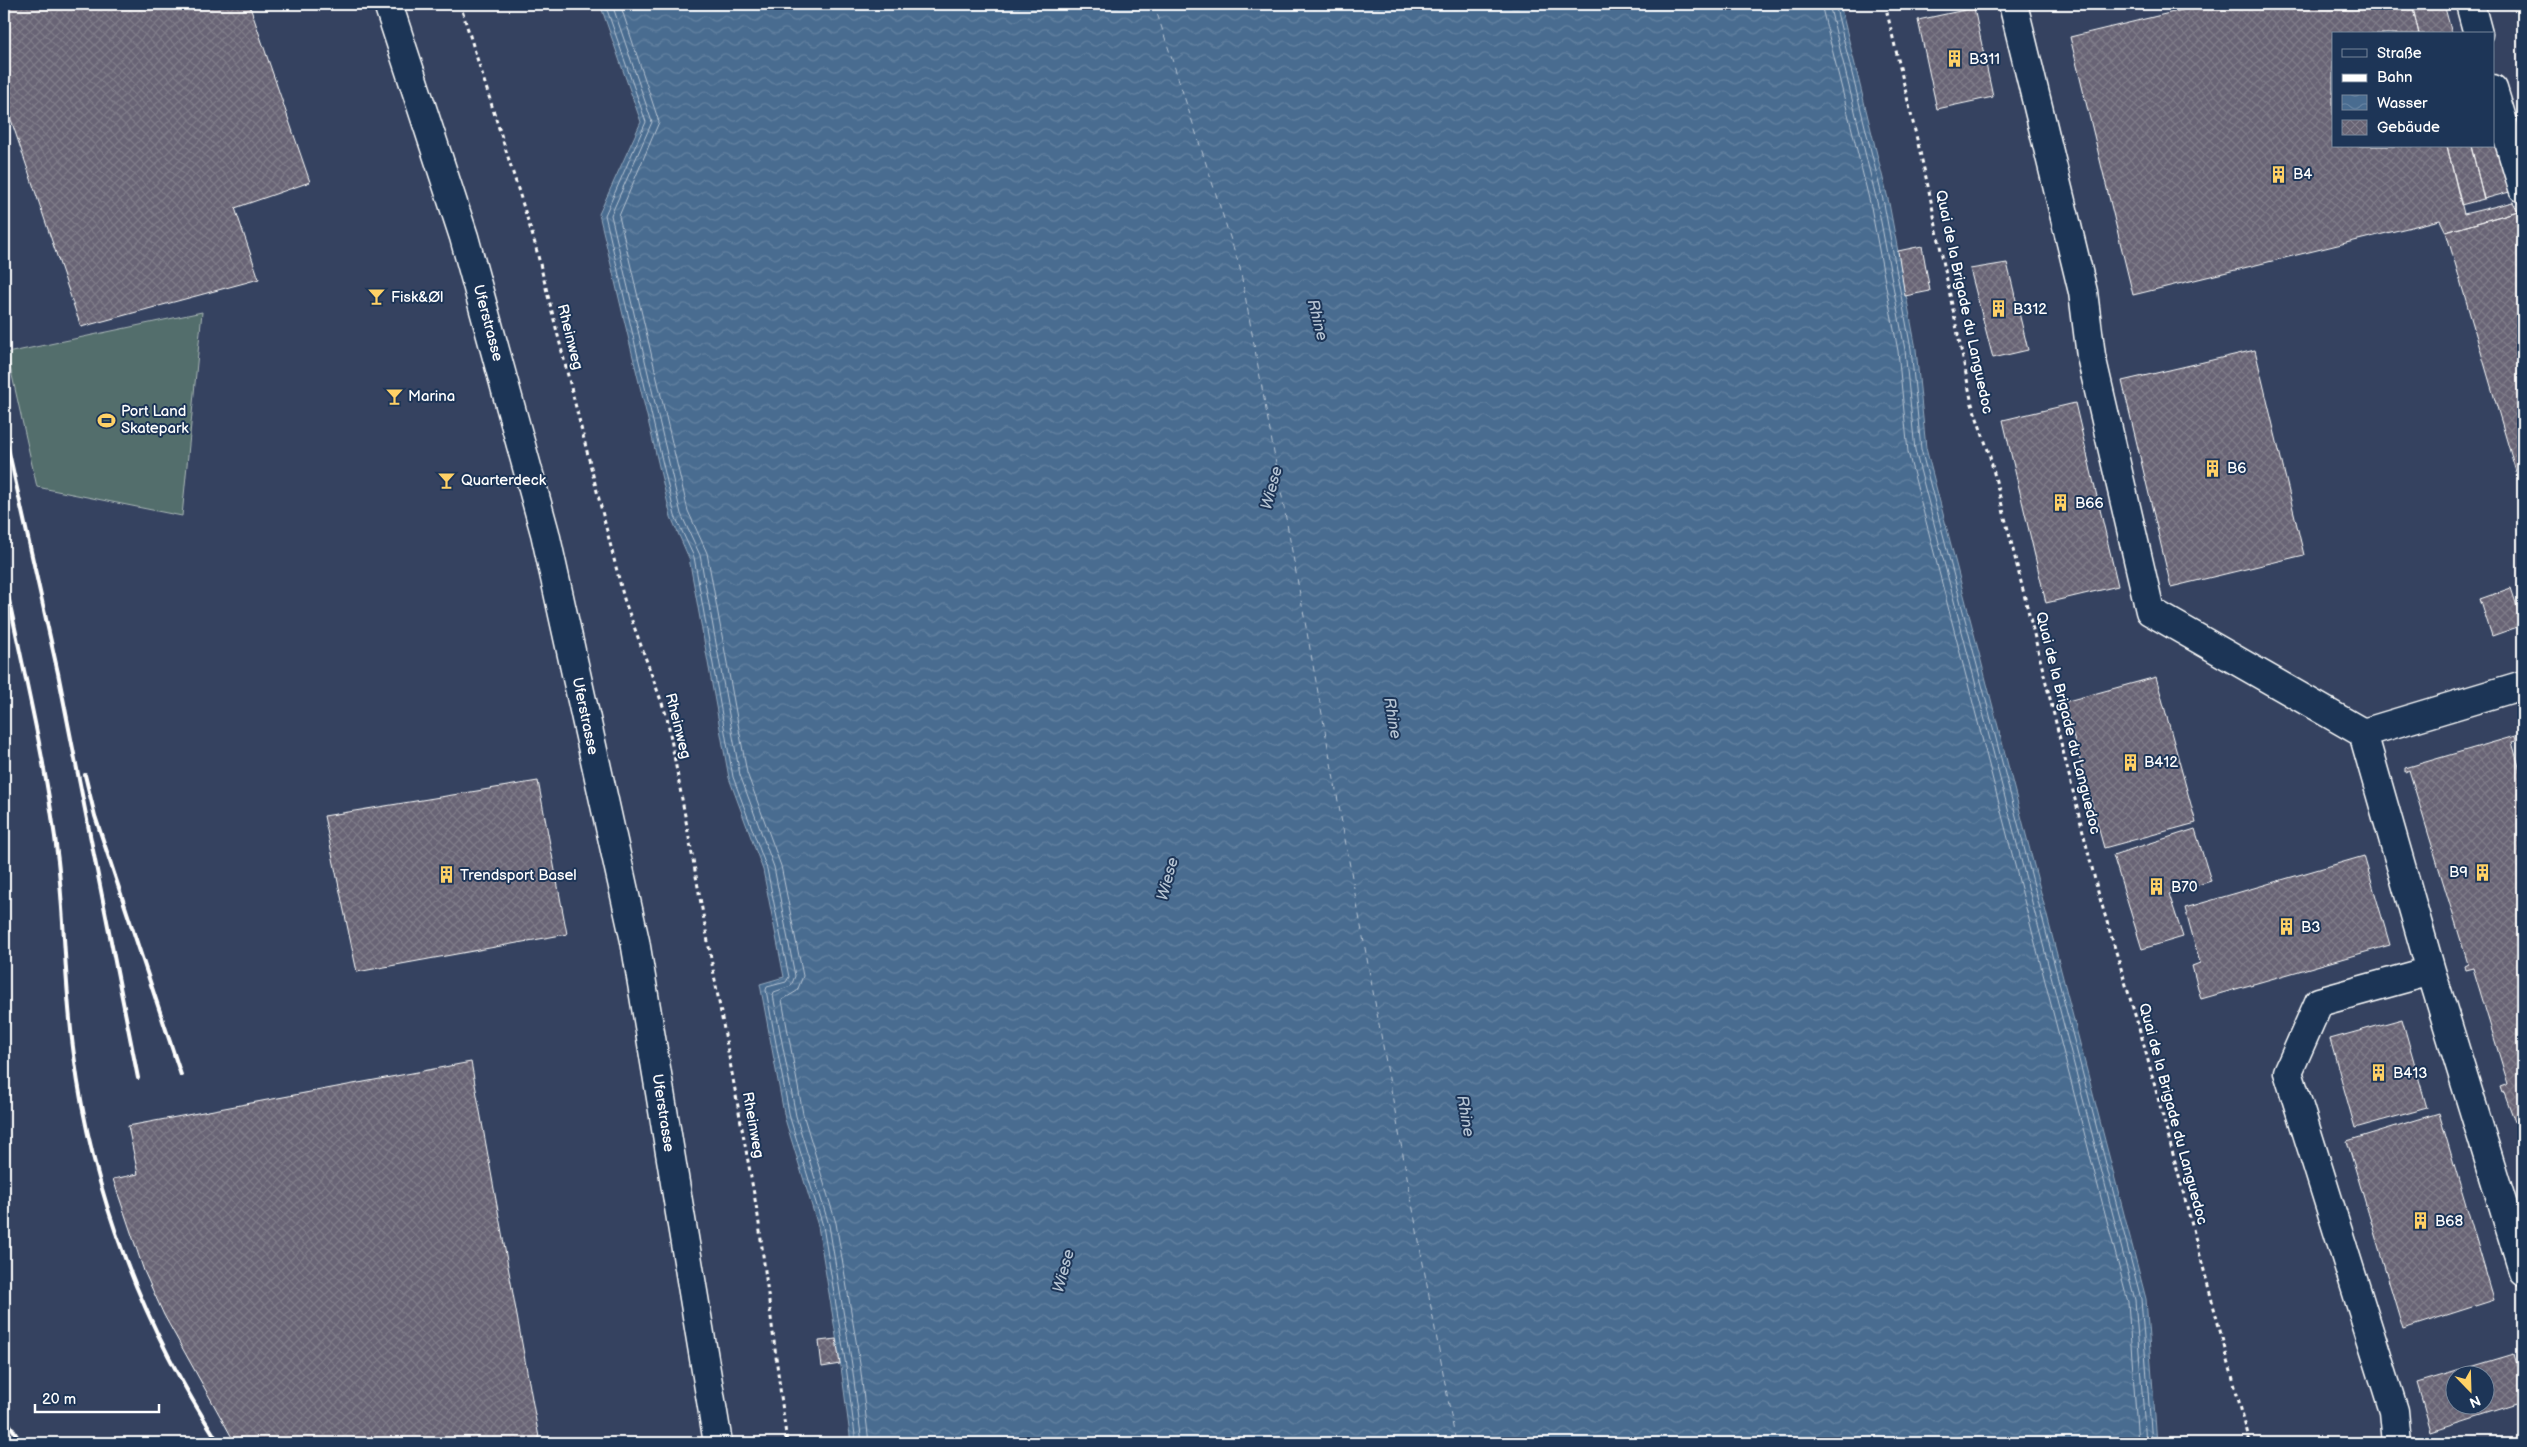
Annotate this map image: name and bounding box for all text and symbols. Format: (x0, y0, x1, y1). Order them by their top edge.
legend (2332, 32, 2494, 148)
text: Straße (2377, 44, 2422, 63)
building icon: B311 (1945, 49, 1965, 69)
place label: B311 (1969, 50, 2000, 69)
text: Bahn (2377, 68, 2413, 87)
text: Wasser (2377, 94, 2428, 113)
text: Gebäude (2377, 118, 2440, 137)
building icon: B4 (2269, 164, 2289, 184)
place label: B4 (2293, 165, 2312, 184)
street label: Quai de la Brigade du Languedoc (1931, 188, 1997, 416)
street label: Uferstrasse (469, 283, 507, 364)
bar icon: Fisk&Øl (367, 287, 387, 307)
place label: Fisk&Øl (391, 288, 443, 307)
water label: Rhine (1303, 297, 1331, 343)
building icon: B312 (1989, 299, 2009, 319)
place label: B312 (2013, 300, 2047, 319)
street label: Rheinweg (553, 302, 587, 372)
bar icon: Marina (384, 386, 404, 406)
place label: Marina (408, 387, 455, 406)
place label: Port Land Skatepark (121, 402, 189, 438)
sports icon: Port Land Skatepark (97, 410, 117, 430)
building icon: B6 (2203, 458, 2223, 478)
place label: B6 (2227, 459, 2246, 478)
water label: Wiese (1257, 464, 1287, 512)
bar icon: Quarterdeck (437, 470, 457, 490)
place label: Quarterdeck (461, 471, 547, 490)
building icon: B66 (2051, 493, 2071, 513)
place label: B66 (2075, 494, 2104, 513)
street label: Quai de la Brigade du Languedoc (2031, 610, 2105, 836)
street label: Uferstrasse (568, 676, 602, 757)
street label: Rheinweg (661, 691, 695, 761)
water label: Rhine (1379, 696, 1405, 740)
building icon: B412 (2120, 752, 2140, 772)
place label: B412 (2144, 753, 2178, 772)
water label: Wiese (1153, 855, 1183, 903)
building icon: B9 (2472, 862, 2492, 882)
place label: B9 (2449, 863, 2468, 882)
building icon: Trendsport Basel (436, 865, 456, 885)
place label: Trendsport Basel (460, 866, 577, 885)
building icon: B70 (2147, 877, 2167, 897)
place label: B70 (2171, 878, 2198, 897)
building icon: B3 (2277, 917, 2297, 937)
place label: B3 (2301, 918, 2321, 937)
street label: Quai de la Brigade du Languedoc (2134, 1001, 2212, 1227)
building icon: B413 (2369, 1063, 2389, 1083)
place label: B413 (2393, 1064, 2427, 1083)
street label: Uferstrasse (647, 1073, 679, 1153)
street label: Rheinweg (738, 1090, 768, 1160)
water label: Rhine (1452, 1094, 1478, 1138)
building icon: B68 (2411, 1211, 2431, 1231)
place label: B68 (2435, 1212, 2463, 1231)
water label: Wiese (1049, 1247, 1079, 1295)
north arrow (2444, 1364, 2494, 1414)
scale bar (35, 1382, 159, 1414)
text: 20 m (42, 1390, 76, 1409)
text: N (2467, 1392, 2483, 1411)

